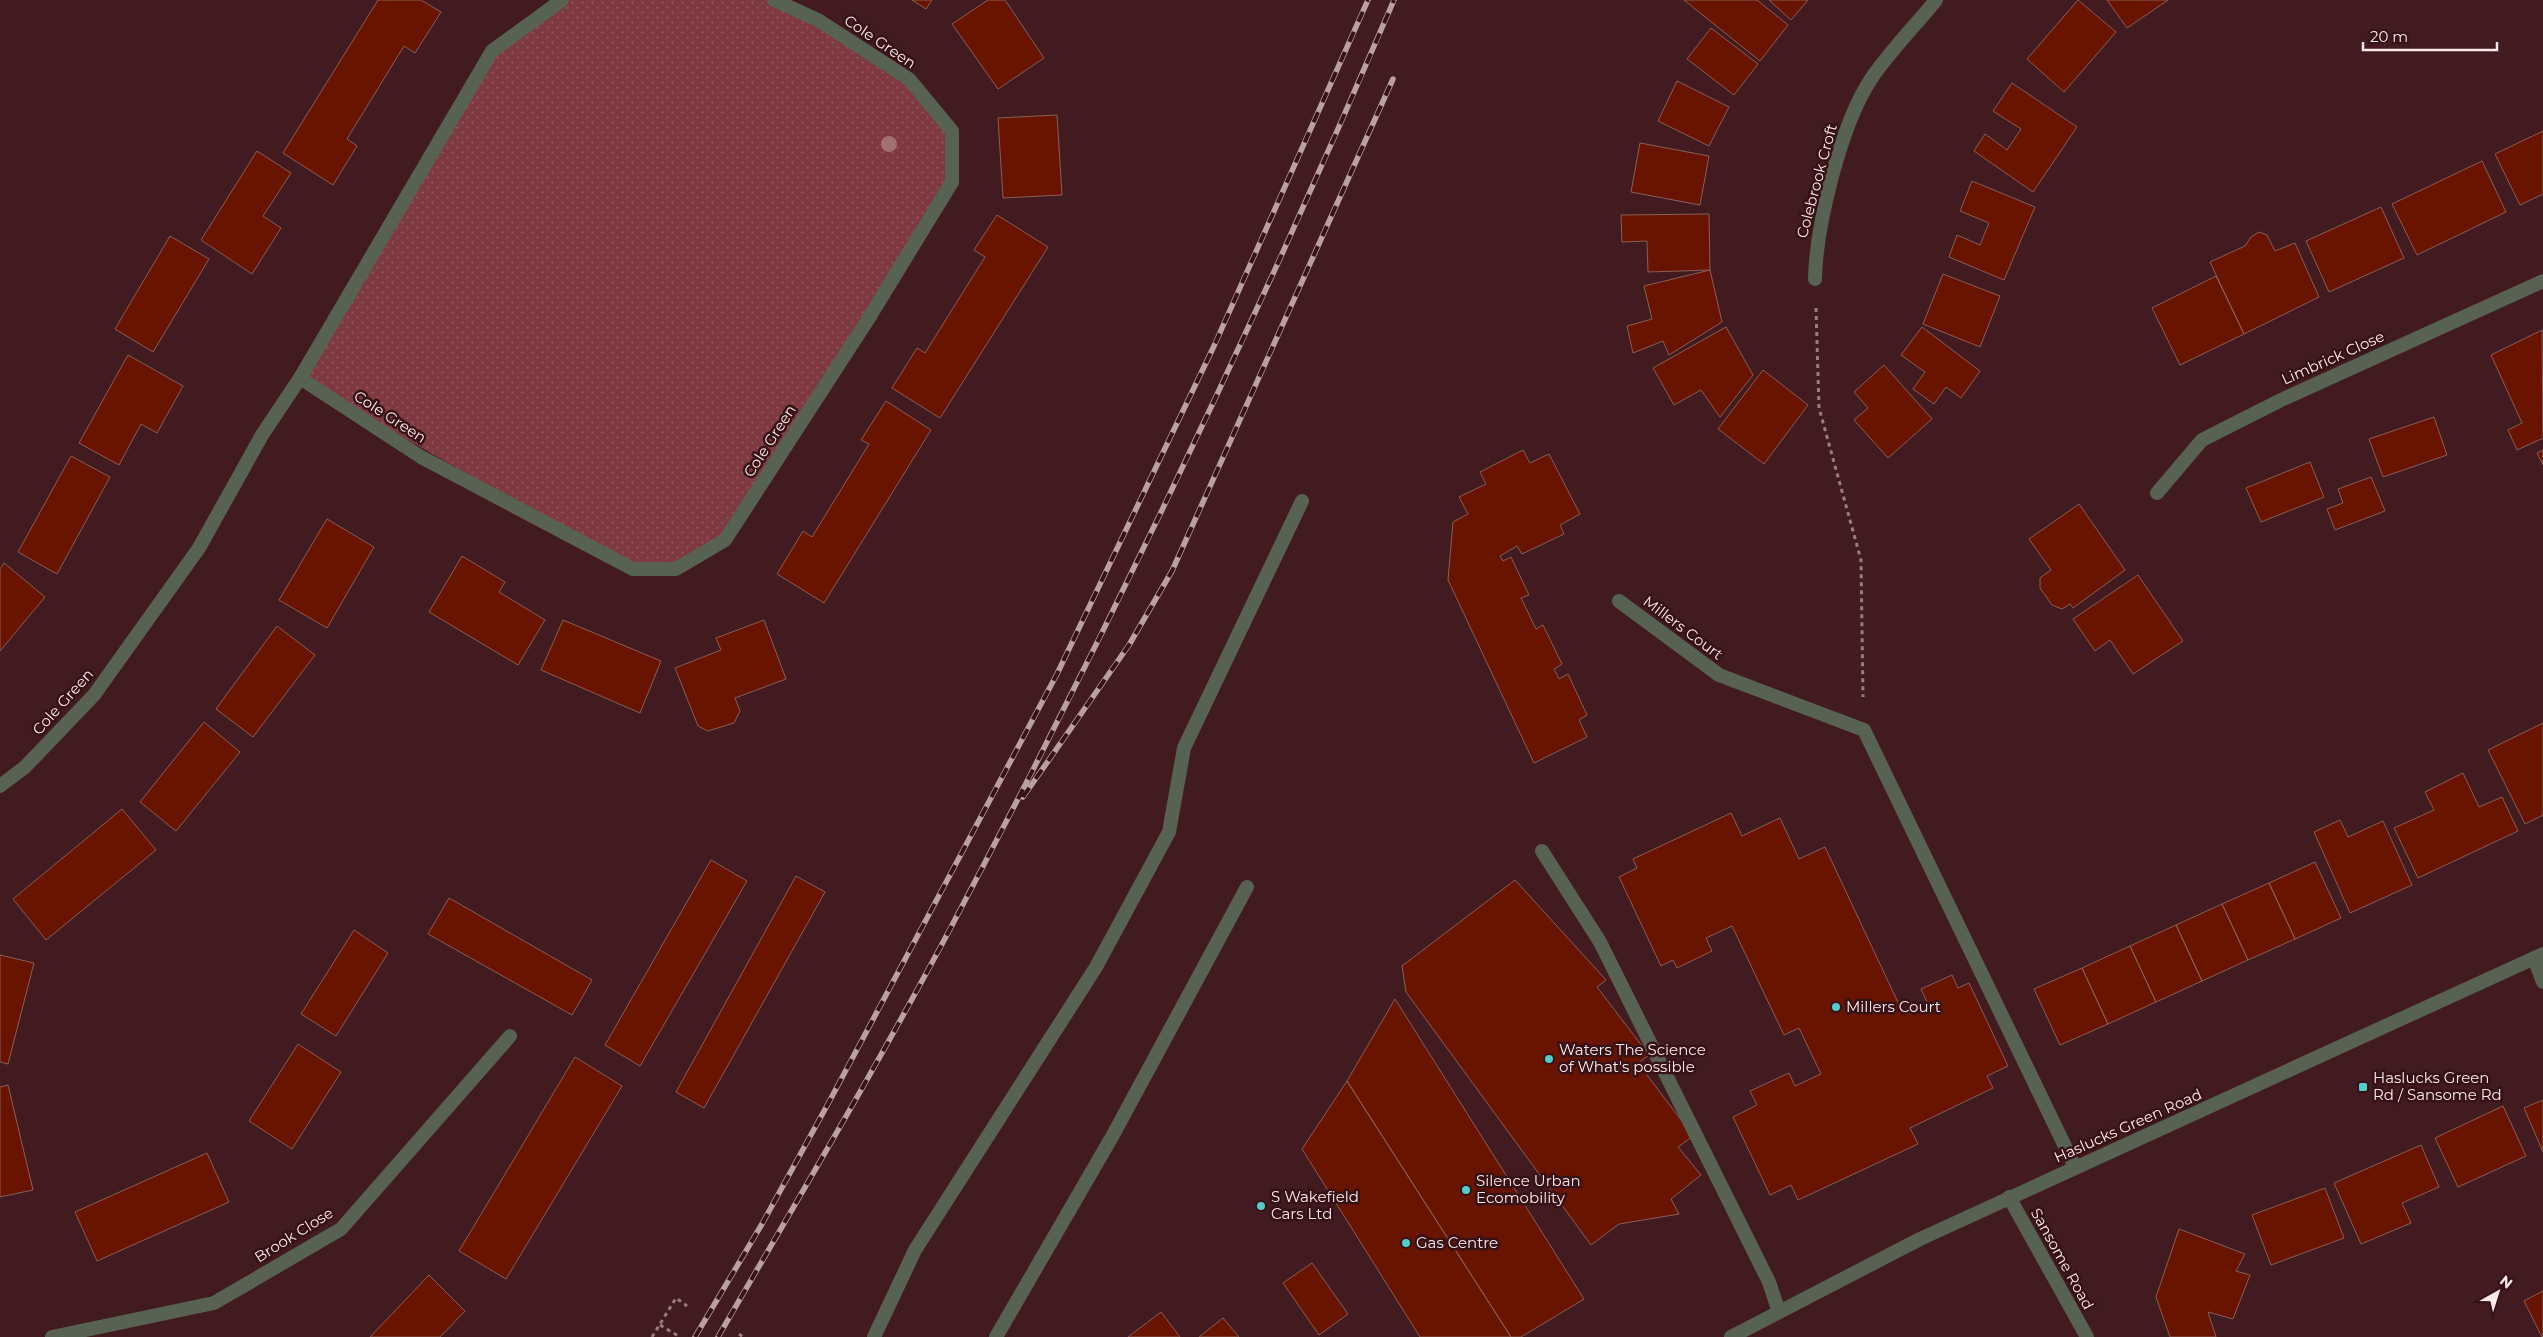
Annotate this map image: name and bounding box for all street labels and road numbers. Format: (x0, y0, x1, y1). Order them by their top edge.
street label: Cole Green (841, 11, 920, 73)
street label: Colebrook Croft (1792, 122, 1841, 240)
street label: Limbrick Close (2278, 326, 2387, 389)
street label: Cole Green (351, 386, 430, 447)
street label: Cole Green (739, 401, 800, 480)
street label: Millers Court (1640, 591, 1727, 664)
street label: Cole Green (28, 665, 97, 739)
street label: Haslucks Green Road (2051, 1084, 2205, 1167)
street label: Brook Close (251, 1203, 337, 1266)
street label: Sansome Road (2027, 1205, 2098, 1313)

